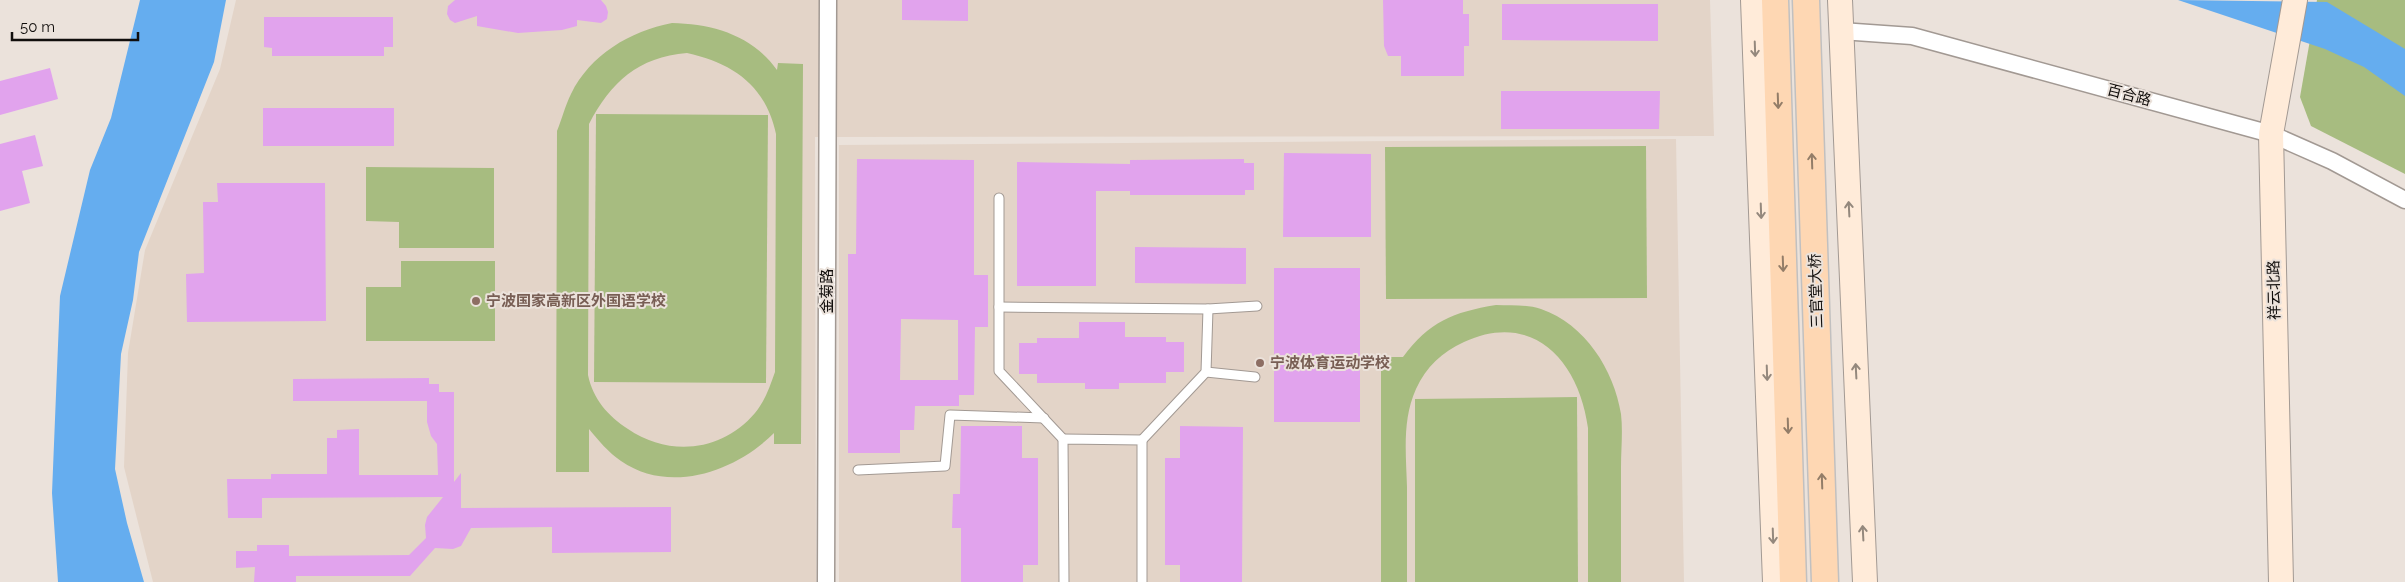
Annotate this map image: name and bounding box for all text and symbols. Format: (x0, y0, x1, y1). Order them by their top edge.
scale bar (12, 10, 139, 42)
text: 50 m (20, 18, 55, 36)
one-way arrow (1750, 40, 1760, 56)
street label: 百合路 (2105, 80, 2153, 110)
one-way arrow (1773, 92, 1783, 109)
one-way arrow (1807, 153, 1816, 169)
one-way arrow (1844, 201, 1853, 217)
one-way arrow (1756, 202, 1766, 219)
street label: 三官堂大桥 (1806, 253, 1826, 329)
one-way arrow (1778, 255, 1788, 271)
street label: 祥云北路 (2264, 260, 2284, 320)
street label: 金菊路 (818, 268, 836, 314)
place label: 宁波国家高新区外国语学校 (486, 292, 666, 310)
marker: 宁波国家高新区外国语学校 (470, 295, 482, 307)
place label: 宁波体育运动学校 (1270, 354, 1390, 372)
marker: 宁波体育运动学校 (1254, 357, 1266, 369)
one-way arrow (1851, 363, 1861, 380)
one-way arrow (1762, 365, 1772, 381)
one-way arrow (1783, 418, 1793, 434)
one-way arrow (1817, 473, 1826, 489)
one-way arrow (1858, 526, 1868, 542)
one-way arrow (1768, 528, 1778, 544)

